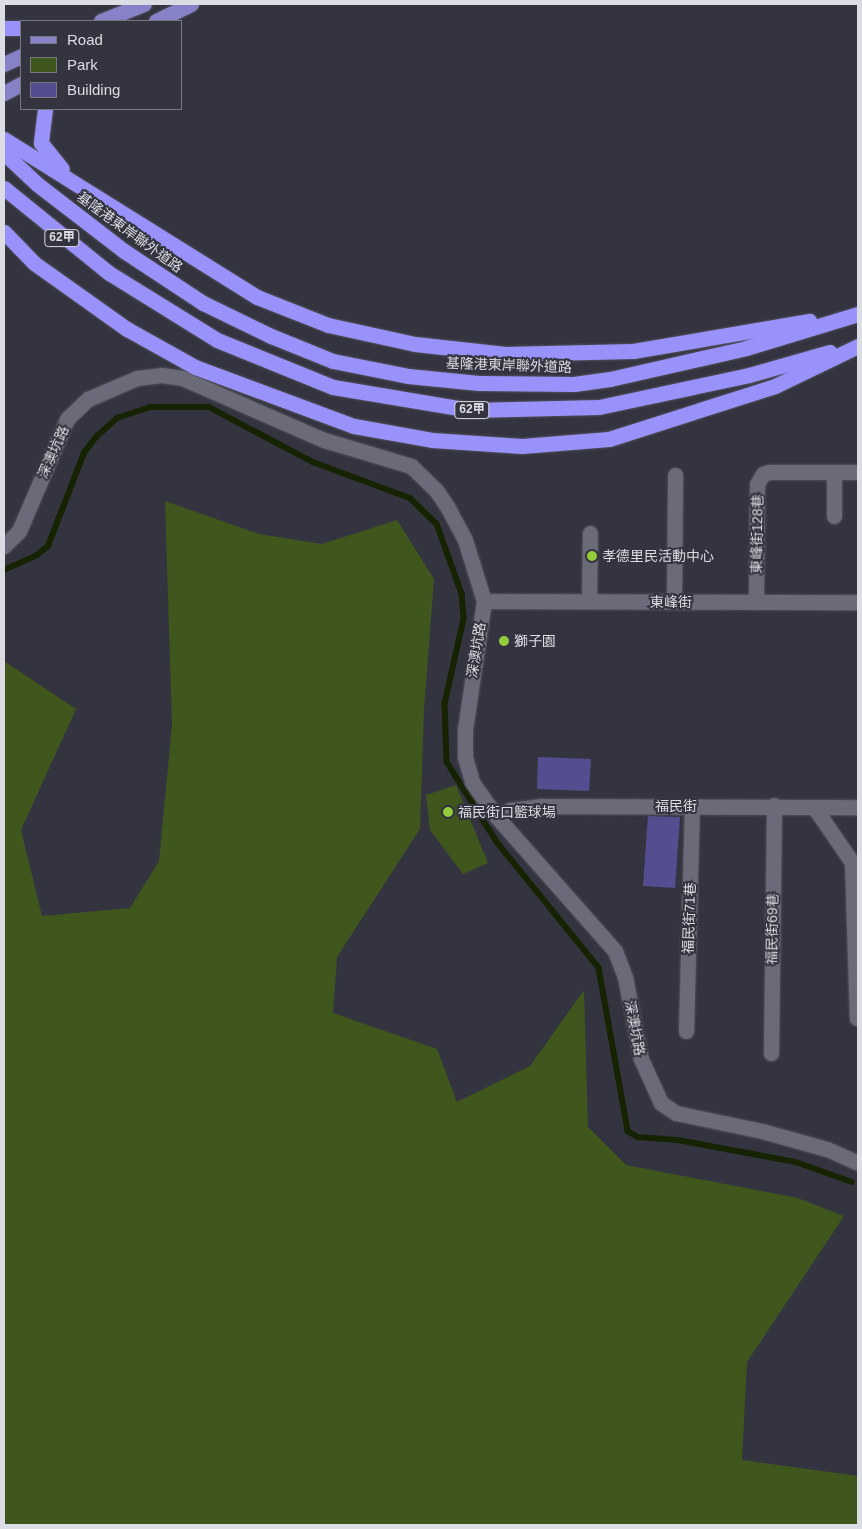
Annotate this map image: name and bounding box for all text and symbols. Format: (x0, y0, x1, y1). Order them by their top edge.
legend (20, 20, 182, 110)
text: Road (67, 31, 103, 48)
text: Park (67, 56, 98, 73)
text: Building (67, 81, 120, 98)
street label: 基隆港東岸聯外道路 (74, 188, 186, 276)
road number: 62甲 (43, 228, 81, 248)
street label: 基隆港東岸聯外道路 (446, 354, 572, 376)
road number: 62甲 (453, 400, 491, 420)
street label: 深澳坑路 (34, 423, 72, 481)
street label: 東峰街128巷 (748, 494, 766, 574)
place label: 孝德里民活動中心 (602, 548, 714, 564)
marker: 孝德里民活動中心 (586, 550, 598, 562)
street label: 東峰街 (650, 594, 692, 610)
street label: 深澳坑路 (463, 621, 489, 679)
place label: 獅子園 (514, 633, 556, 649)
marker: 獅子園 (498, 635, 510, 647)
street label: 福民街 (655, 798, 697, 814)
place label: 福民街口籃球場 (458, 804, 556, 820)
marker: 福民街口籃球場 (442, 806, 454, 818)
street label: 福民街71巷 (679, 882, 699, 954)
street label: 福民街69巷 (763, 893, 781, 965)
street label: 深澳坑路 (621, 999, 649, 1057)

